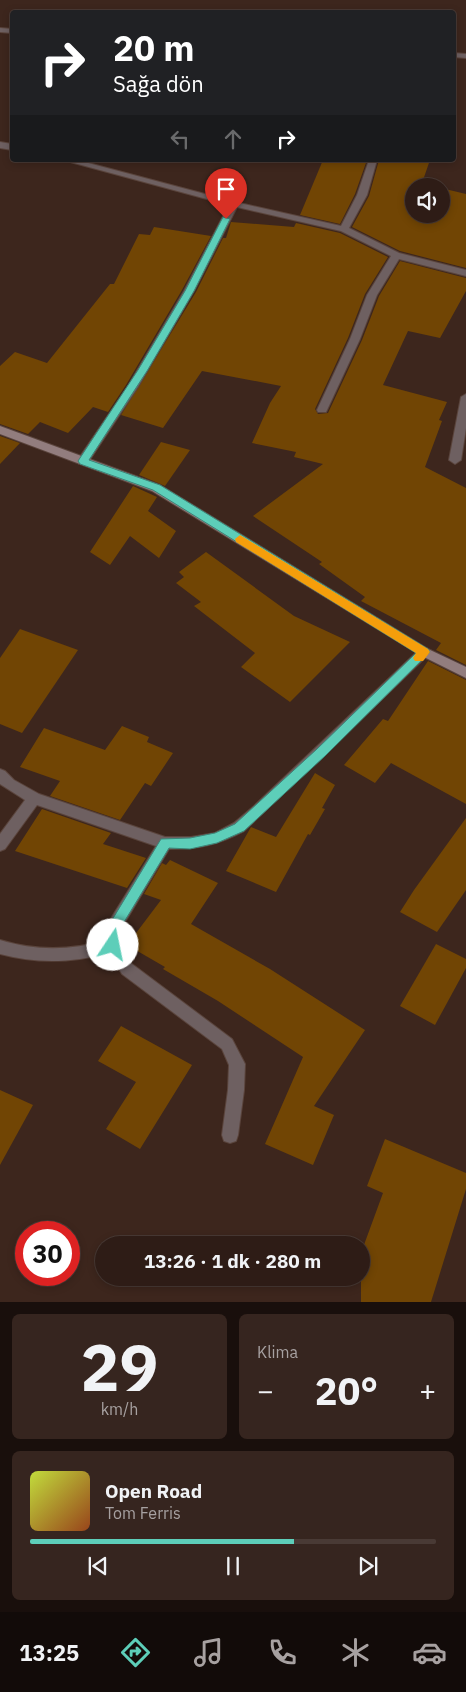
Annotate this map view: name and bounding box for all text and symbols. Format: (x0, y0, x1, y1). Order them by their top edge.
text: 20 m (113, 25, 195, 71)
icon: right (30, 30, 95, 95)
text: Sağa dön (113, 69, 204, 98)
icon: left (166, 125, 194, 153)
icon: ahead (219, 125, 247, 153)
icon: right (272, 125, 300, 153)
pin (205, 168, 247, 219)
icon: arrive (212, 175, 240, 203)
map controls (405, 178, 450, 223)
button: sound (405, 178, 450, 223)
position arrow (86, 918, 138, 970)
speed limit sign: 30 (15, 1221, 80, 1286)
text: 13:26 · 1 dk · 280 m (144, 1249, 321, 1273)
text: 29 (80, 1324, 159, 1409)
text: Klima (257, 1342, 298, 1362)
text: 20° (315, 1366, 378, 1415)
text: − (257, 1372, 274, 1409)
text: + (419, 1372, 436, 1409)
text: km/h (101, 1399, 138, 1419)
text: Open Road (105, 1479, 202, 1503)
text: Tom Ferris (105, 1503, 181, 1523)
icon: previous (84, 1552, 112, 1580)
icon: pause (219, 1552, 247, 1580)
icon: next (354, 1552, 382, 1580)
icon: directions (118, 1635, 153, 1670)
icon: music (191, 1635, 226, 1670)
icon: phone (265, 1635, 300, 1670)
icon: climate (338, 1635, 373, 1670)
icon: car (412, 1635, 447, 1670)
text: 13:25 (19, 1638, 79, 1667)

